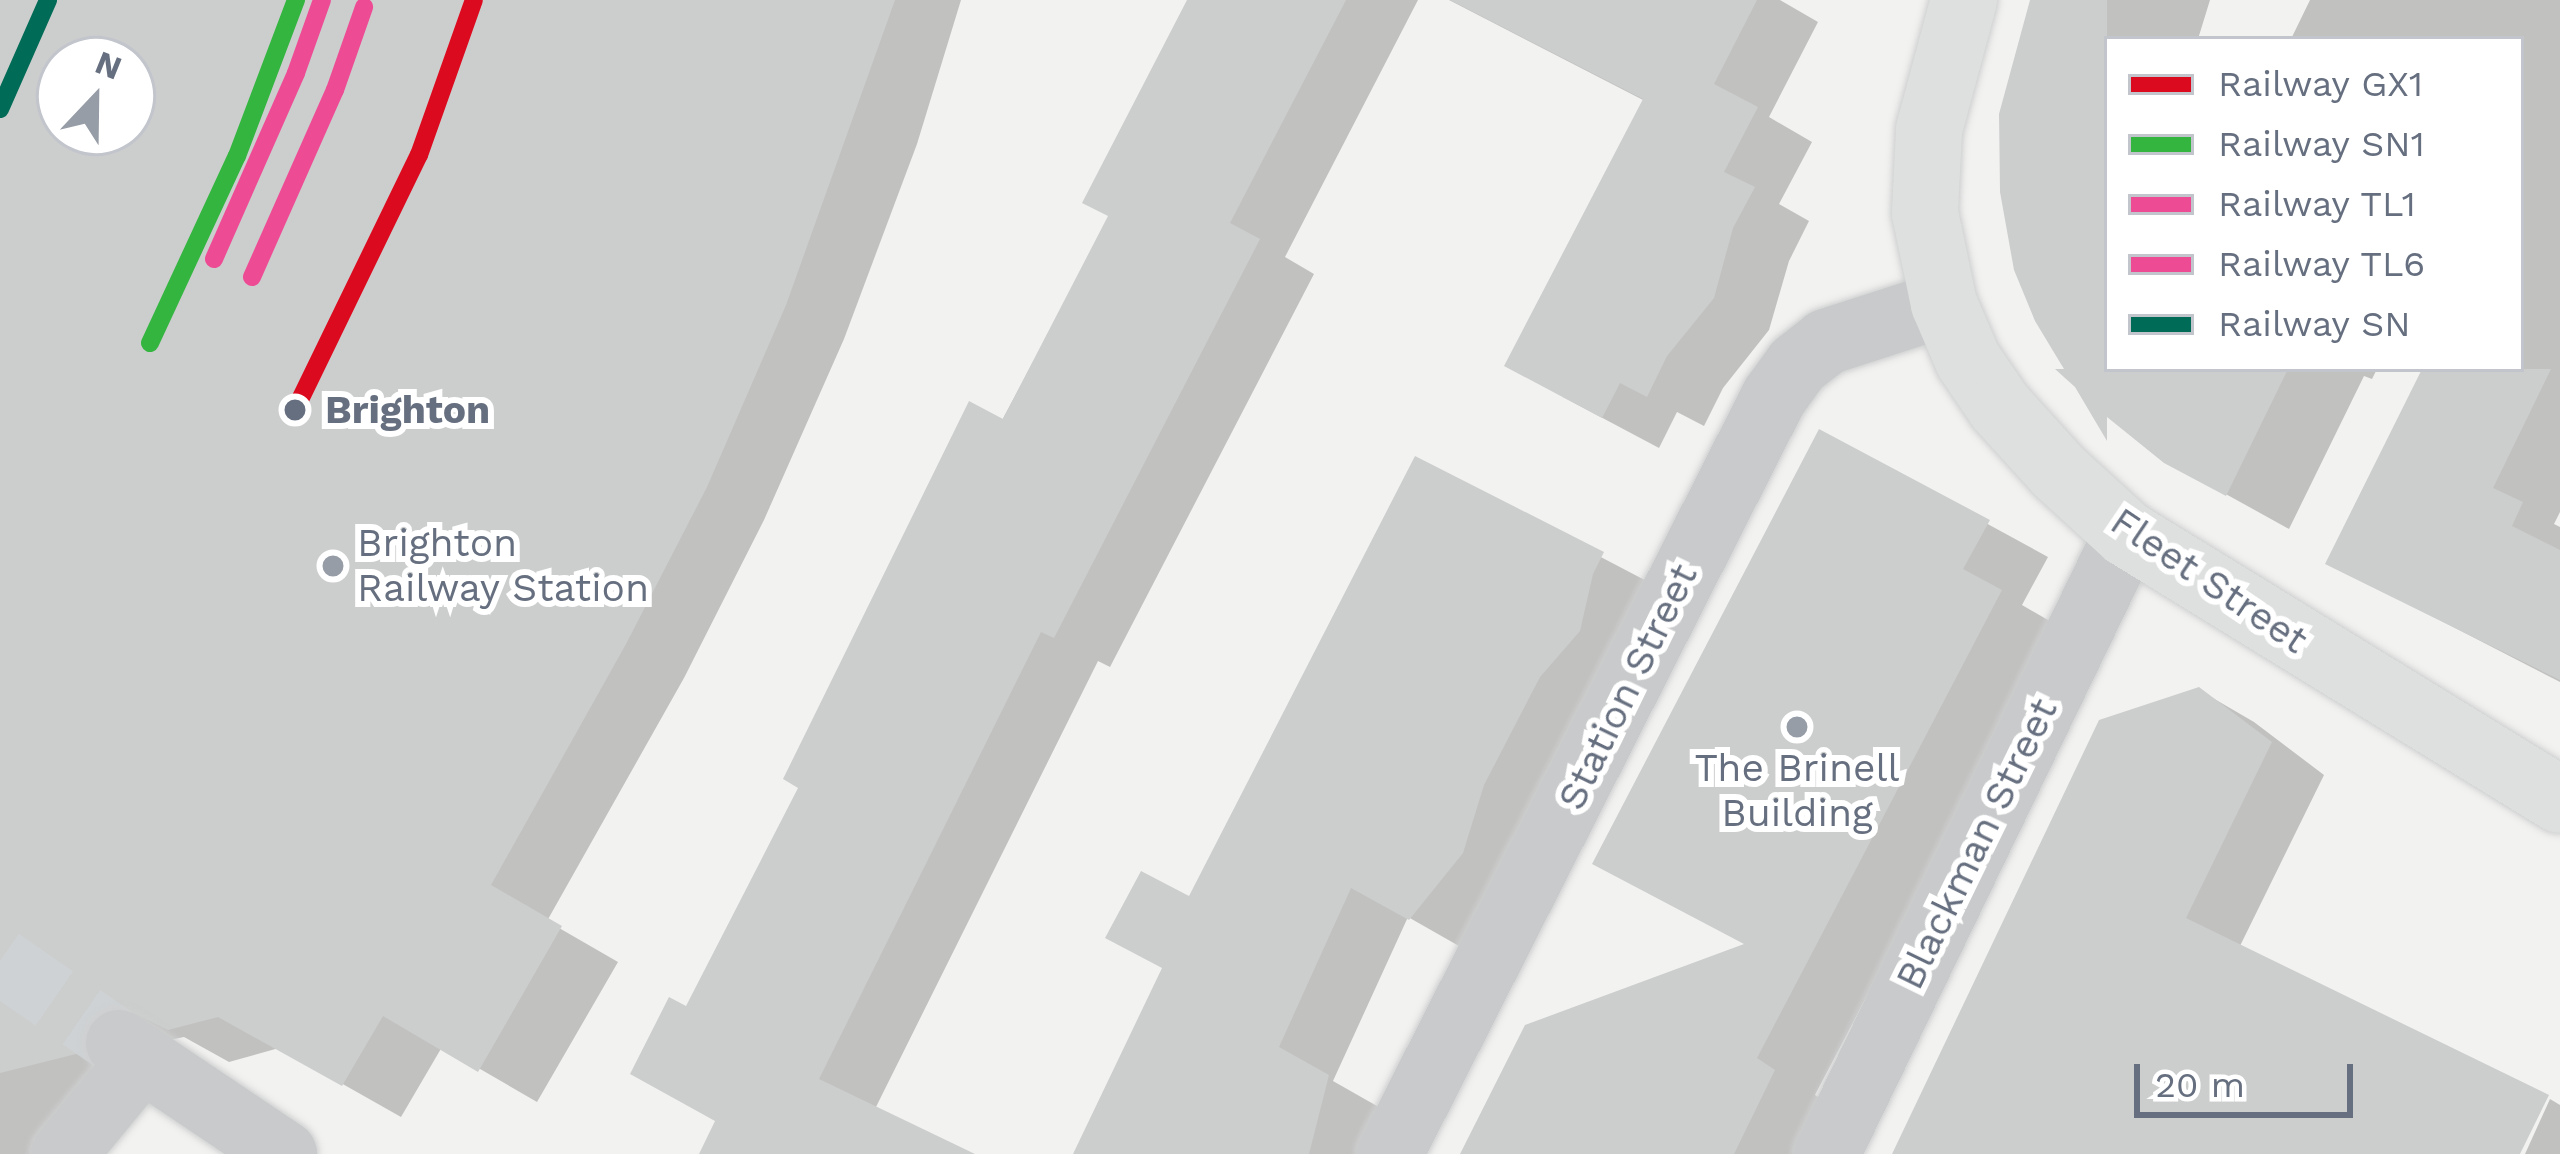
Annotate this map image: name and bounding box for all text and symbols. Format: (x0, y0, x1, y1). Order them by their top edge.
north arrow (36, 36, 156, 156)
legend (2104, 36, 2524, 372)
text: N (90, 42, 127, 88)
text: Railway GX1 (2218, 63, 2423, 105)
text: Railway SN1 (2218, 123, 2425, 165)
text: Railway TL1 (2218, 183, 2416, 225)
text: Railway TL6 (2218, 243, 2425, 285)
text: Railway SN (2218, 303, 2411, 345)
place label: Brighton (325, 387, 490, 433)
marker: Brighton (276, 391, 314, 429)
street label: Fleet Street (2102, 498, 2316, 664)
place label: Brighton Railway Station (357, 521, 650, 612)
marker: Brighton Railway Station (320, 553, 346, 579)
street label: Station Street (1548, 556, 1708, 818)
street label: Blackman Street (1886, 691, 2068, 997)
marker: The Brinell Building (1784, 714, 1810, 740)
place label: The Brinell Building (1695, 746, 1899, 837)
scale bar (2140, 1040, 2359, 1114)
text: 20 m (2155, 1064, 2245, 1106)

